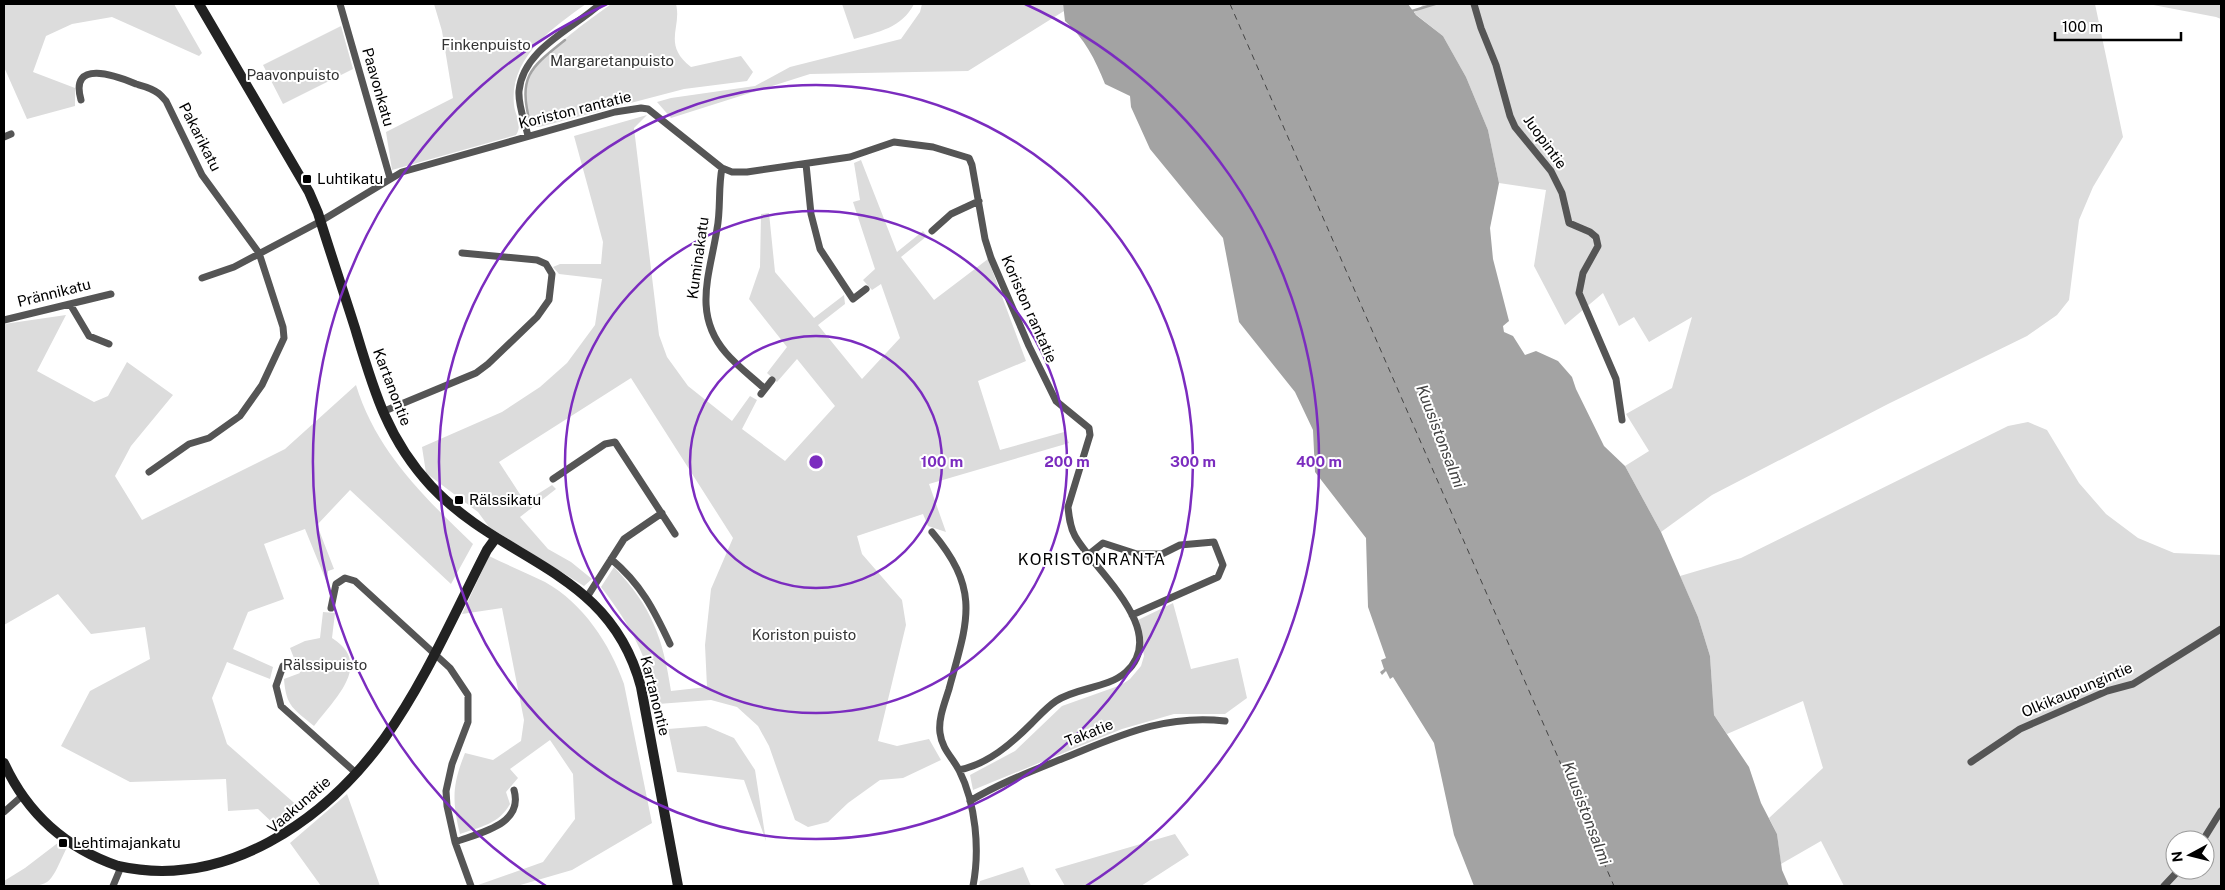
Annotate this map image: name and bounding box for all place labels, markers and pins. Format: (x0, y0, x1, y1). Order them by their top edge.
place label: Luhtikatu (317, 170, 383, 187)
marker: Luhtikatu (301, 173, 313, 185)
centre of rings (807, 453, 825, 471)
place label: Rälssikatu (469, 491, 541, 508)
marker: Rälssikatu (453, 494, 465, 506)
place label: Lehtimajankatu (73, 834, 181, 851)
marker: Lehtimajankatu (57, 837, 69, 849)

